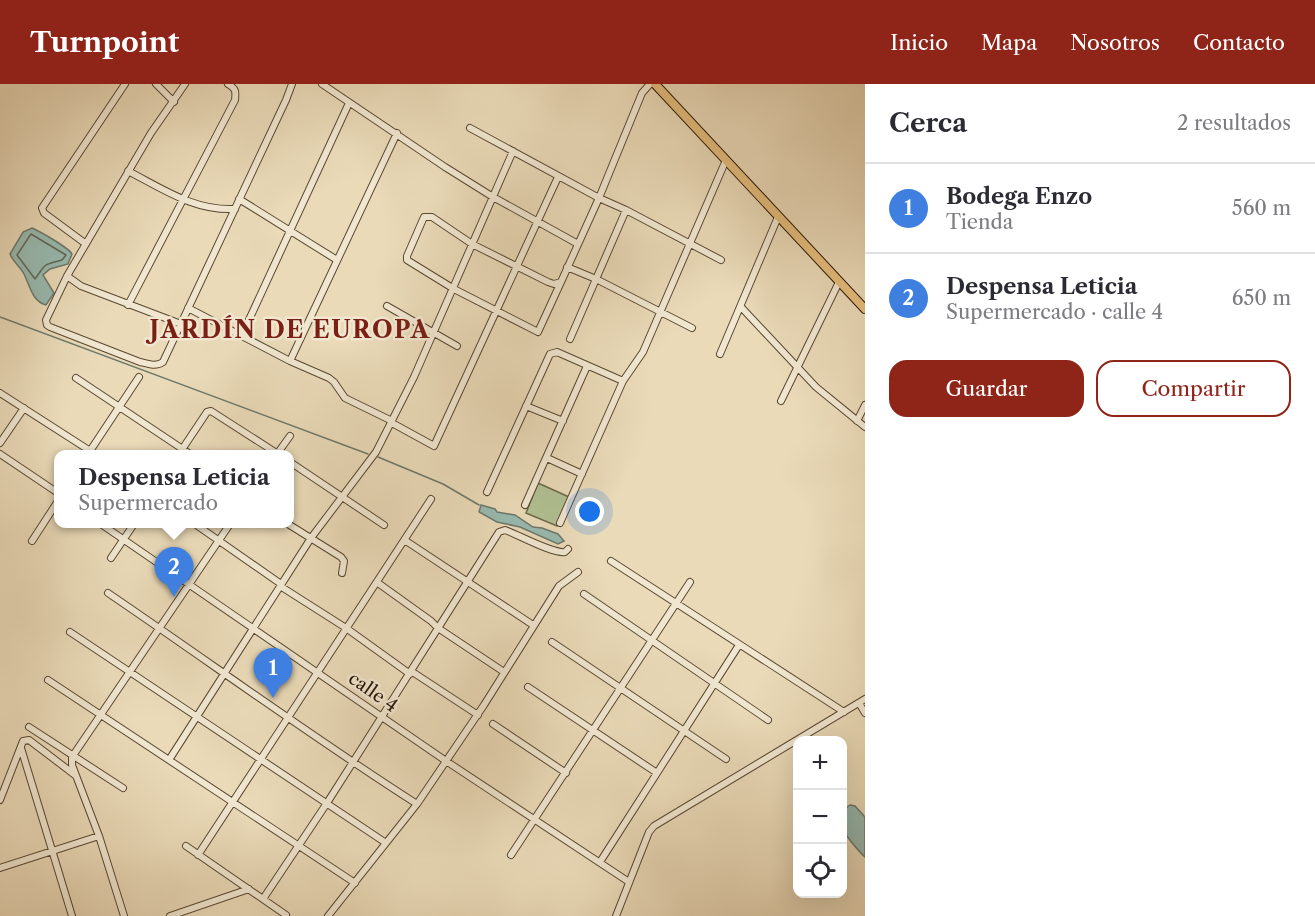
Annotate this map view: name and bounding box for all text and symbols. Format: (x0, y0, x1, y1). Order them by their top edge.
text: Turnpoint (30, 25, 179, 59)
text: Inicio (890, 30, 948, 55)
text: Mapa (981, 30, 1037, 55)
text: Nosotros (1070, 30, 1160, 55)
text: Contacto (1193, 30, 1285, 55)
text: Cerca (889, 107, 967, 139)
text: 2 resultados (1177, 111, 1291, 135)
text: Bodega Enzo (946, 183, 1092, 210)
text: 1 (904, 196, 913, 220)
text: 560 m (1232, 196, 1291, 220)
text: Tienda (946, 210, 1013, 234)
text: Despensa Leticia (946, 273, 1137, 300)
text: 2 (903, 286, 914, 310)
text: 650 m (1232, 286, 1291, 310)
text: Supermercado · calle 4 (946, 300, 1163, 324)
district label: JARDÍN DE EUROPA (145, 315, 431, 344)
button: Guardar (889, 360, 1084, 417)
button: Compartir (1096, 360, 1291, 417)
popup (54, 450, 294, 528)
text: Despensa Leticia (78, 464, 270, 491)
text: Supermercado (78, 491, 218, 515)
your location (575, 497, 604, 526)
pin: 2 (154, 548, 194, 597)
pin: 1 (254, 648, 292, 698)
street label: calle 4 (344, 667, 402, 717)
map controls (793, 736, 847, 898)
button: + (793, 736, 847, 790)
button: − (793, 790, 847, 844)
button: locate (793, 844, 847, 898)

